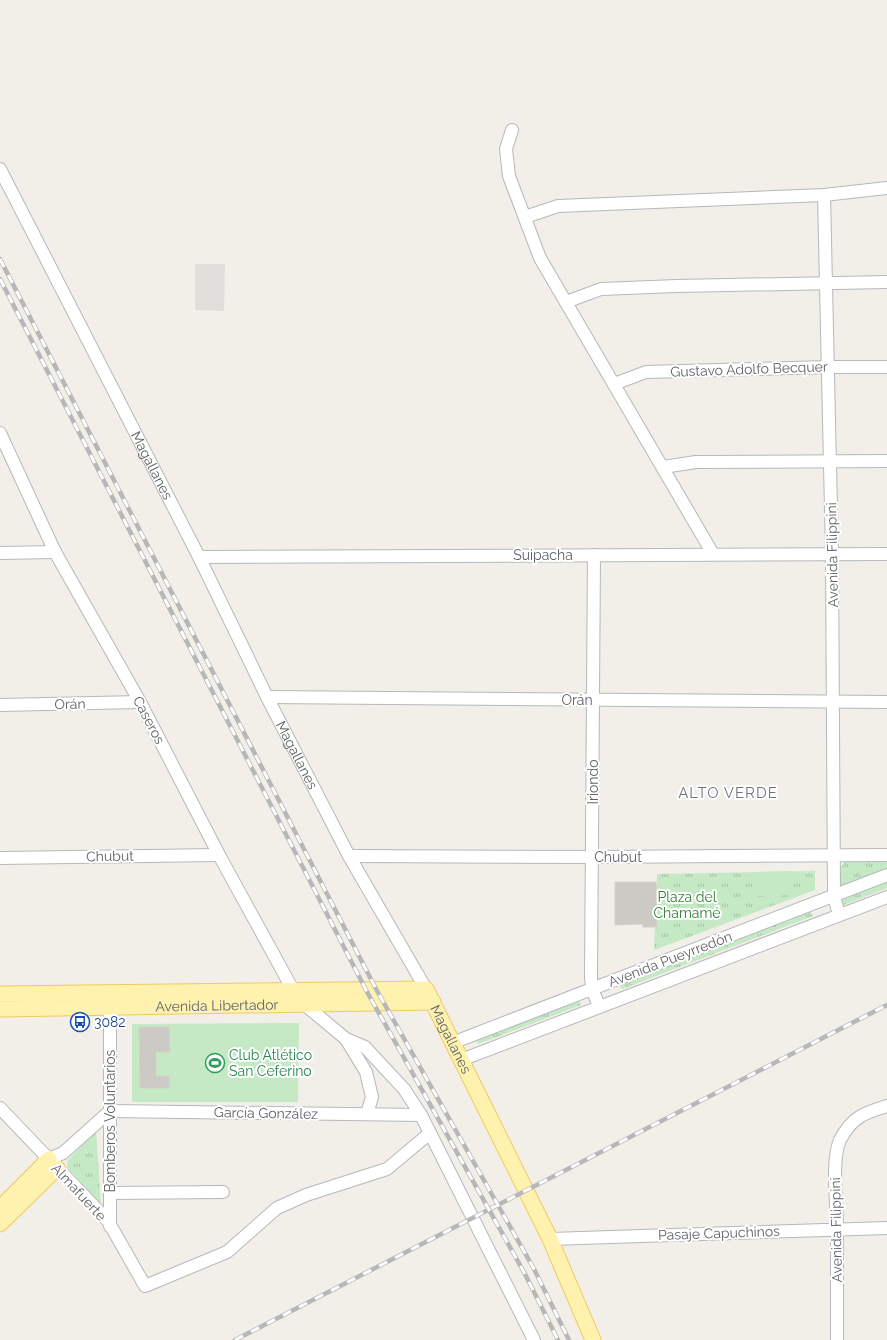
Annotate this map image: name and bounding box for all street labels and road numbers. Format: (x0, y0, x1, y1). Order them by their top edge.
street label: Gustavo Adolfo Becquer (670, 358, 828, 380)
street label: Magallanes (128, 428, 176, 502)
street label: Avenida Filippini (823, 502, 841, 608)
street label: Suipacha (513, 547, 573, 563)
street label: Orán (561, 692, 593, 708)
street label: Caseros (130, 693, 168, 747)
street label: Orán (54, 696, 86, 712)
street label: Magallanes (273, 718, 321, 792)
street label: Iriondo (585, 760, 601, 804)
street label: Chubut (86, 848, 134, 864)
street label: Chubut (594, 849, 642, 865)
street label: Avenida Pueyrredón (606, 928, 734, 990)
street label: Avenida Libertador (155, 996, 279, 1014)
street label: Magallanes (427, 1002, 475, 1076)
street label: Bomberos Voluntarios (102, 1049, 118, 1192)
street label: García González (214, 1104, 318, 1122)
street label: Almafuerte (48, 1160, 110, 1224)
street label: Avenida Filippini (827, 1177, 845, 1283)
street label: Pasaje Capuchinos (658, 1223, 780, 1243)

